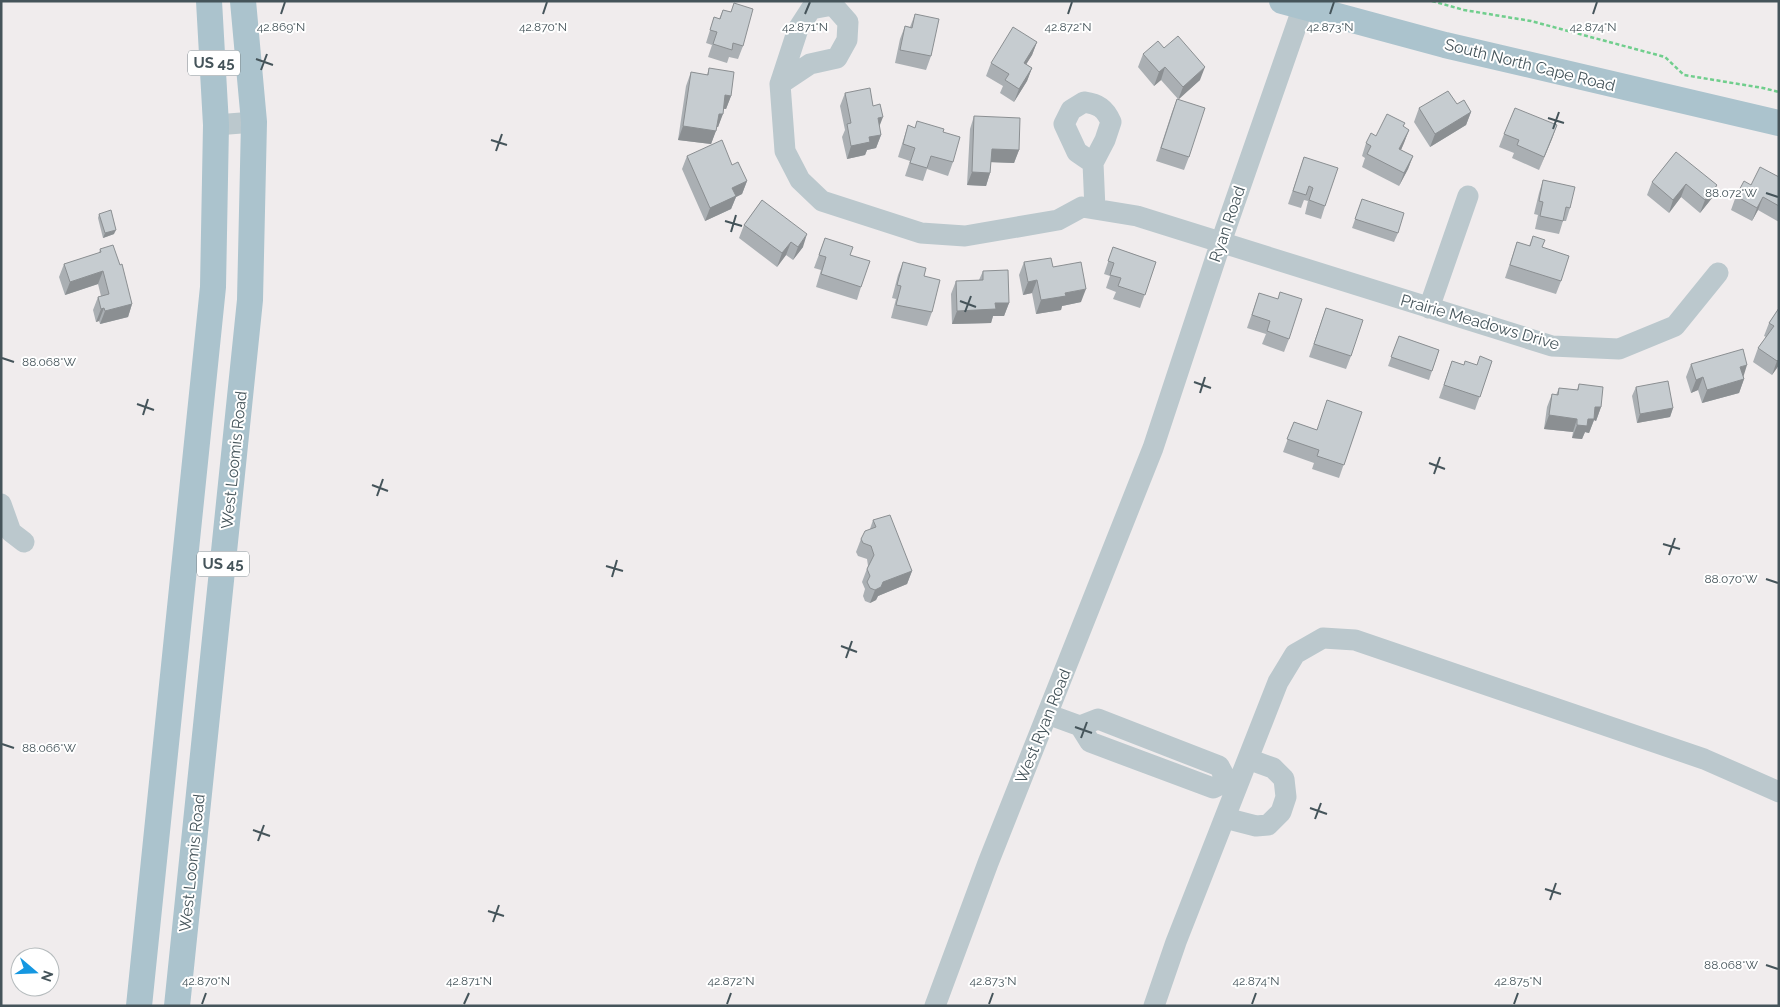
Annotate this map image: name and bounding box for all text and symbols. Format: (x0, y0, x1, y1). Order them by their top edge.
text: 42.869°N (257, 20, 305, 34)
text: 42.870°N (519, 20, 567, 34)
text: 42.871°N (782, 20, 828, 34)
text: 42.872°N (1044, 20, 1092, 34)
text: 42.873°N (1306, 20, 1354, 34)
text: 42.874°N (1570, 20, 1616, 34)
street label: South North Cape Road (1443, 35, 1617, 95)
road number: US 45 (188, 50, 240, 76)
street label: Ryan Road (1205, 183, 1249, 265)
text: 88.072°W (1705, 186, 1757, 200)
street label: Prairie Meadows Drive (1398, 290, 1562, 354)
text: 88.068°W (22, 355, 76, 369)
street label: West Loomis Road (217, 390, 251, 530)
road number: US 45 (197, 552, 249, 576)
text: 88.070°W (1705, 572, 1758, 586)
street label: West Ryan Road (1011, 666, 1075, 786)
text: 88.066°W (22, 741, 76, 755)
street label: West Loomis Road (175, 793, 209, 933)
north arrow (10, 947, 60, 997)
text: 88.068°W (1704, 958, 1758, 972)
text: N (38, 969, 57, 984)
text: 42.870°N (182, 974, 230, 988)
text: 42.871°N (446, 974, 492, 988)
text: 42.872°N (707, 974, 755, 988)
text: 42.873°N (969, 974, 1017, 988)
text: 42.874°N (1233, 974, 1279, 988)
text: 42.875°N (1494, 974, 1542, 988)

